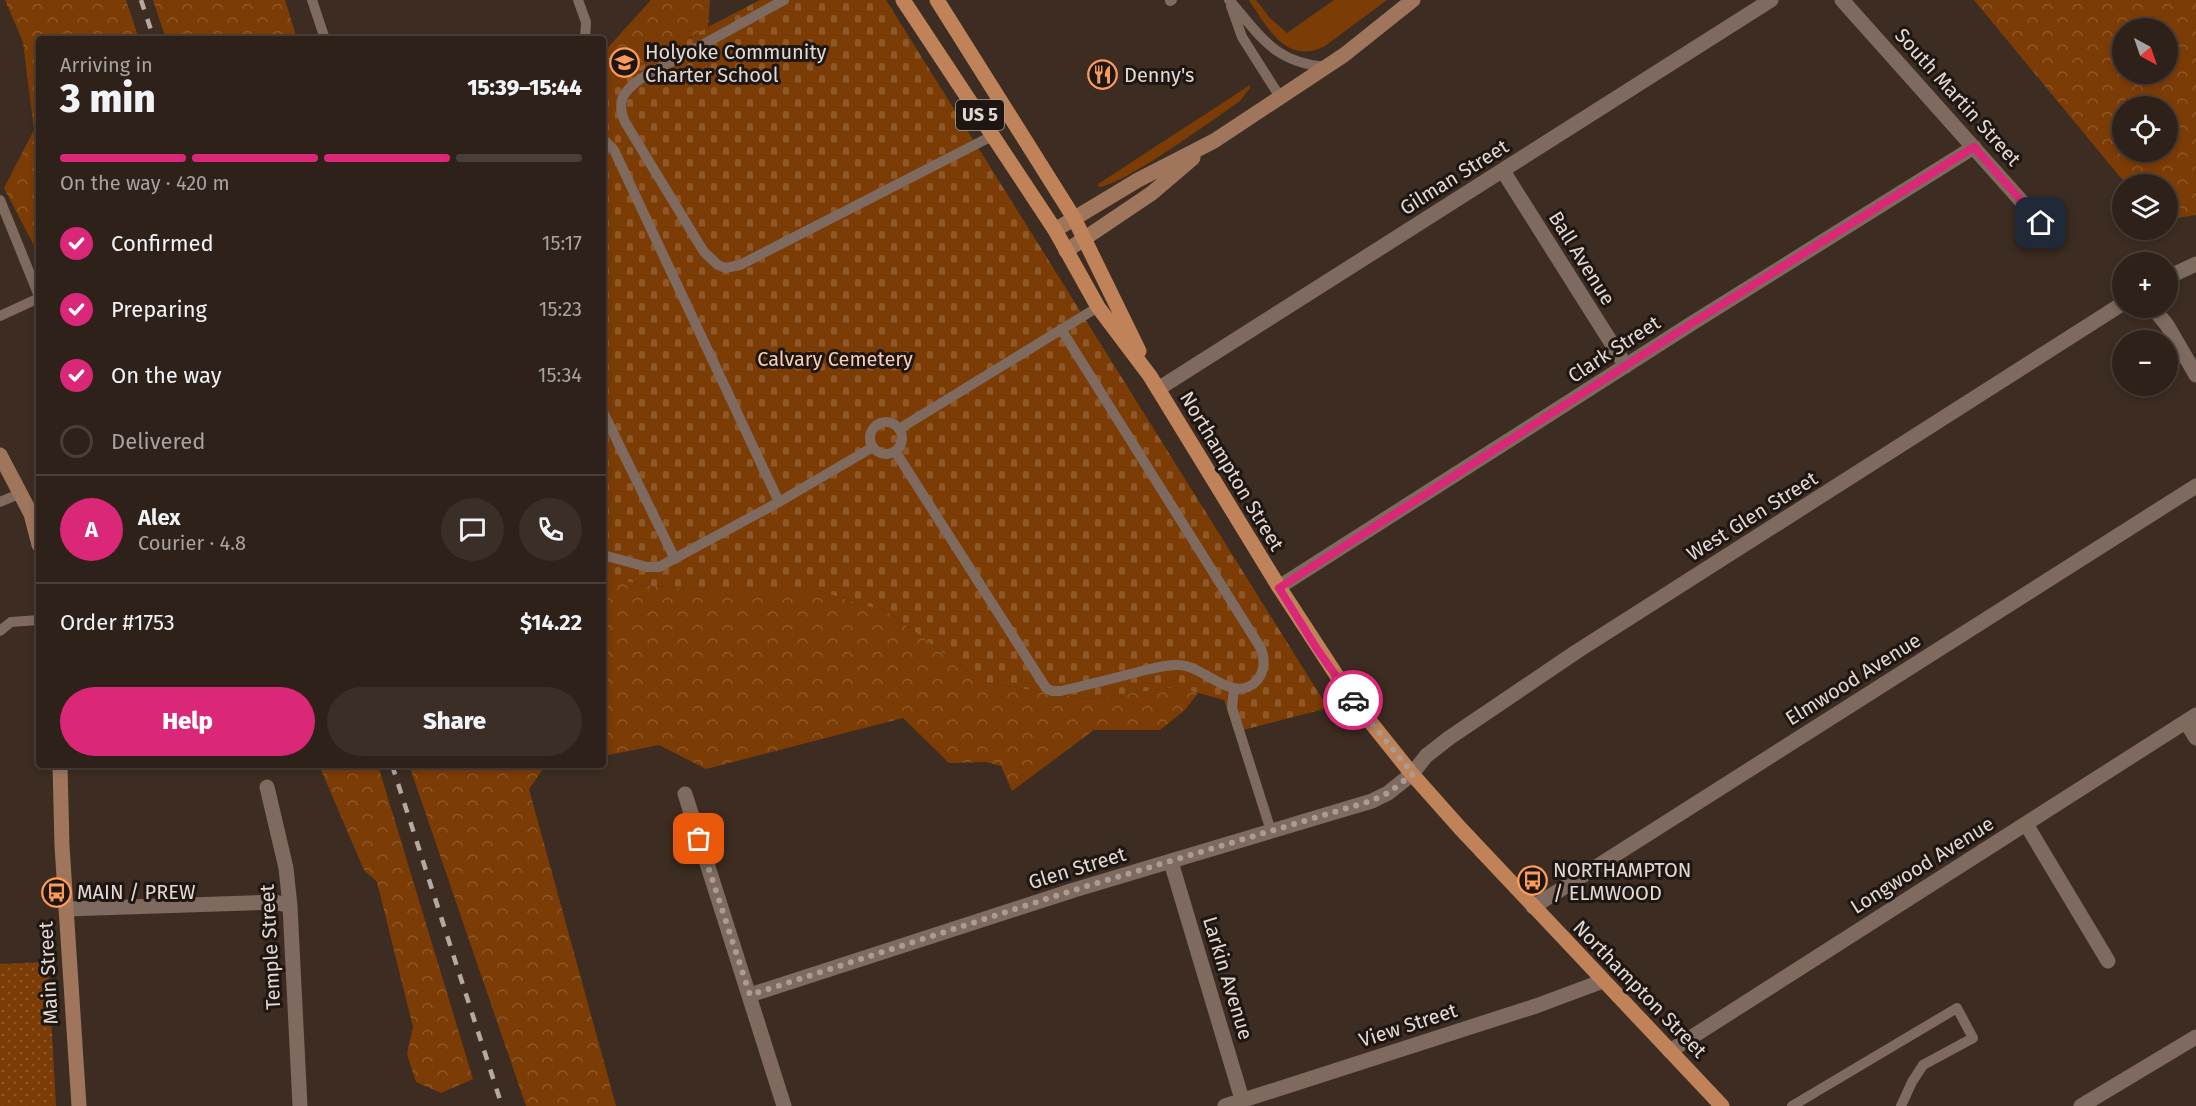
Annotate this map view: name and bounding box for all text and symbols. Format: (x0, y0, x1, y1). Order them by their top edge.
north arrow (2112, 18, 2178, 84)
map controls (2112, 18, 2178, 396)
street label: South Martin Street (1890, 23, 2027, 171)
place label: Holyoke Community Charter School (645, 40, 827, 87)
school or university icon: Holyoke Community Charter School (608, 47, 640, 79)
text: Arriving in (60, 53, 153, 77)
restaurant icon: Denny's (1087, 59, 1119, 91)
place label: Denny's (1124, 63, 1194, 87)
text: 15:39–15:44 (467, 74, 582, 101)
text: 3 min (60, 76, 156, 122)
button: locate (2112, 96, 2178, 162)
road number: US 5 (956, 100, 1004, 130)
street label: Gilman Street (1395, 134, 1513, 220)
text: On the way · 420 m (60, 171, 230, 195)
button: layers (2112, 174, 2178, 240)
pin (2015, 197, 2066, 248)
icon: home (2024, 206, 2057, 239)
street label: Ball Avenue (1544, 207, 1620, 309)
icon: check (60, 227, 93, 260)
text: Confirmed (111, 230, 214, 257)
text: 15:17 (542, 231, 582, 255)
button: + (2112, 252, 2178, 318)
icon: check (60, 293, 93, 326)
text: Preparing (111, 296, 207, 323)
text: 15:23 (539, 297, 582, 321)
street label: Clark Street (1563, 310, 1665, 388)
button: − (2112, 330, 2178, 396)
park label: Calvary Cemetery (757, 347, 913, 371)
icon: check (60, 359, 93, 392)
text: On the way (111, 362, 222, 389)
text: 15:34 (538, 363, 582, 387)
street label: Northampton Street (1175, 387, 1289, 556)
text: Delivered (111, 428, 206, 455)
street label: West Glen Street (1682, 466, 1822, 566)
button: chat (441, 498, 504, 561)
button: phone (519, 498, 582, 561)
text: Alex (138, 504, 181, 531)
text: A (85, 516, 98, 543)
text: Courier · 4.8 (138, 531, 246, 555)
text: Order #1753 (60, 609, 175, 636)
text: $14.22 (520, 609, 582, 636)
street label: Elmwood Avenue (1781, 628, 1925, 730)
courier (1323, 670, 1383, 730)
icon: car (1337, 684, 1370, 717)
button: Help (60, 687, 315, 756)
button: Share (327, 687, 582, 756)
street label: Longwood Avenue (1846, 811, 1998, 919)
pin (673, 813, 724, 864)
icon: bag (682, 822, 715, 855)
street label: Glen Street (1025, 842, 1129, 894)
place label: NORTHAMPTON / ELMWOOD (1553, 858, 1691, 905)
bus stop icon: NORTHAMPTON / ELMWOOD (1516, 865, 1548, 897)
bus stop icon: MAIN / PREW (40, 876, 72, 908)
place label: MAIN / PREW (77, 880, 196, 904)
street label: Temple Street (255, 883, 285, 1010)
street label: Larkin Avenue (1198, 913, 1258, 1043)
street label: Northampton Street (1568, 915, 1712, 1063)
street label: Main Street (33, 920, 63, 1025)
street label: View Street (1356, 998, 1461, 1052)

